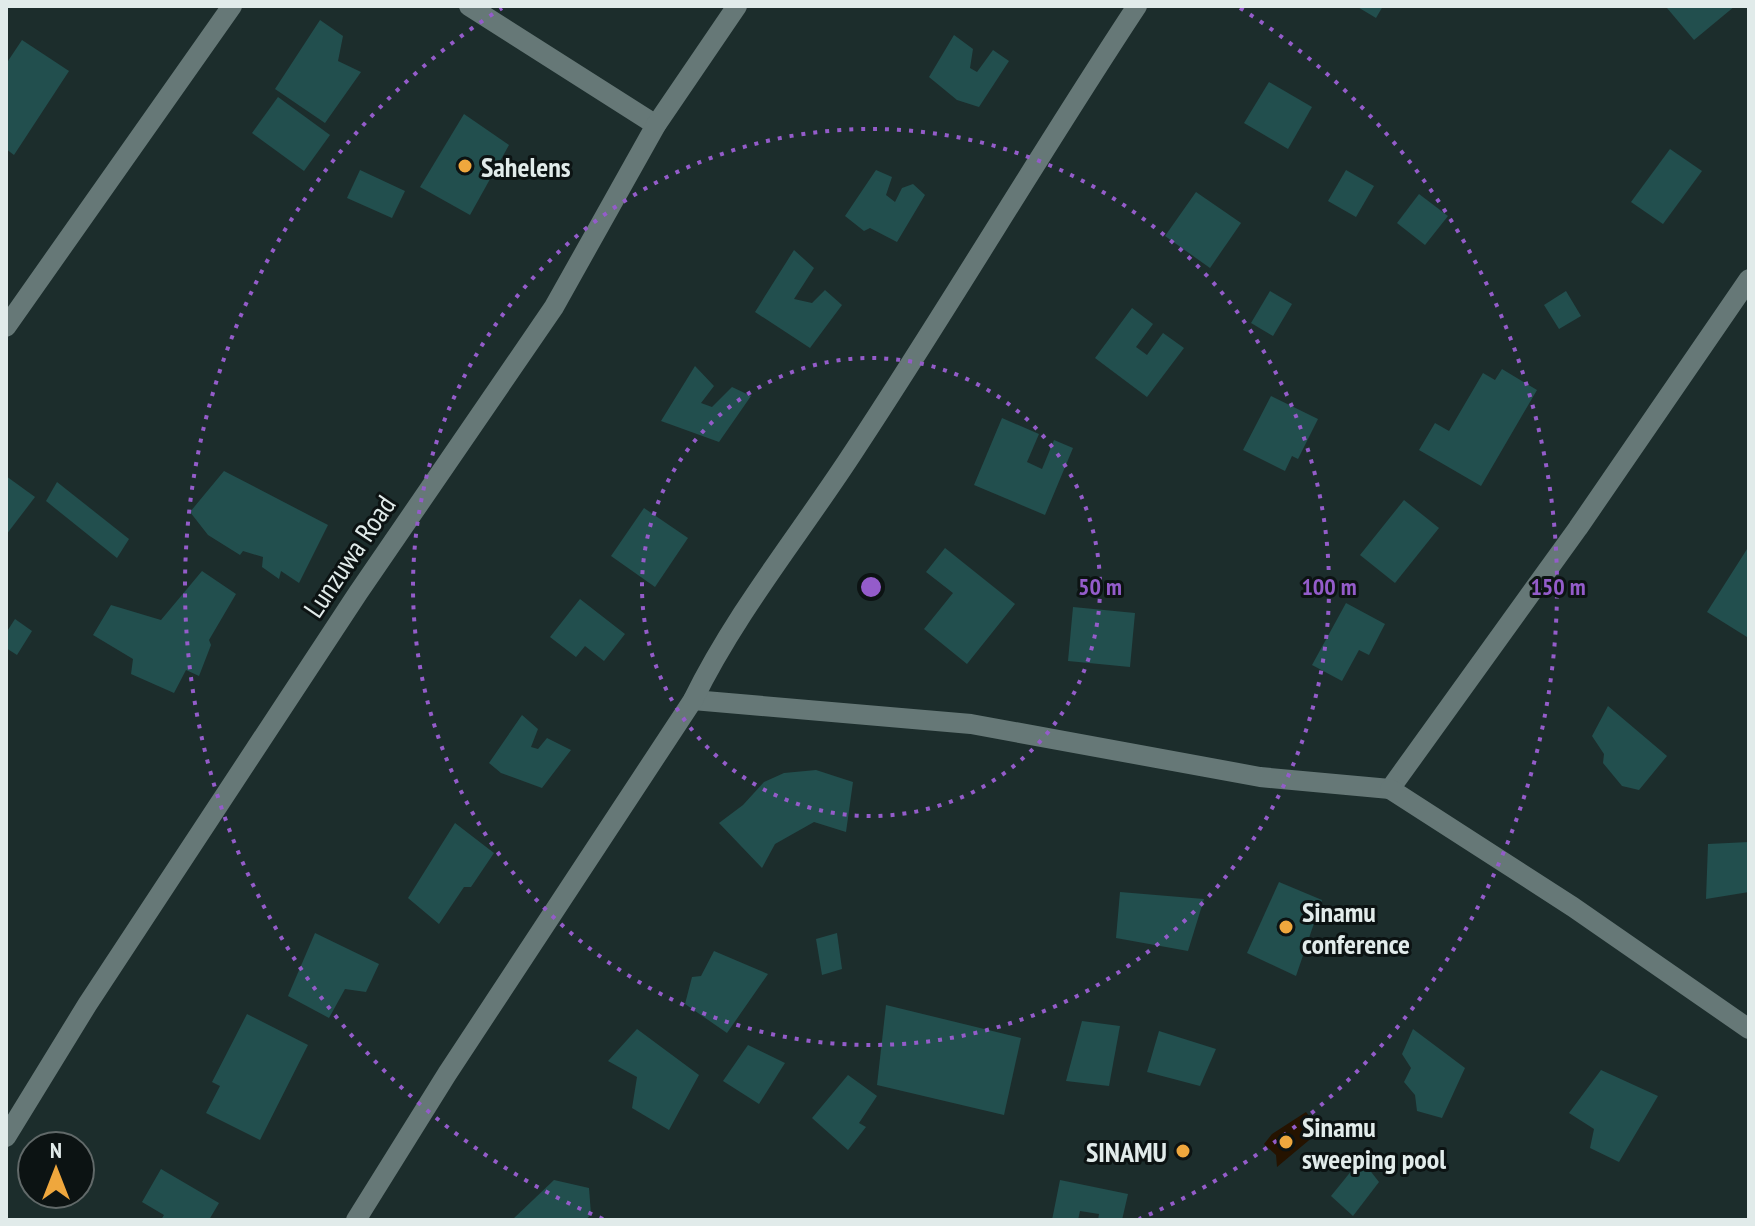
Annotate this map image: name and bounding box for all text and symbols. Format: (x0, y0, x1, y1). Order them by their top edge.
place label: Sahelens (481, 148, 571, 185)
marker: Sahelens (456, 157, 474, 175)
street label: Lunzuwa Road (295, 488, 403, 624)
text: 50 m (1078, 571, 1122, 602)
text: 100 m (1301, 571, 1357, 602)
text: 150 m (1530, 571, 1586, 602)
centre of rings (857, 573, 885, 601)
place label: Sinamu conference (1302, 893, 1410, 962)
marker: Sinamu conference (1277, 918, 1295, 936)
place label: Sinamu sweeping pool (1302, 1108, 1446, 1177)
north arrow (16, 1130, 96, 1210)
place label: SINAMU (1086, 1133, 1167, 1170)
marker: Sinamu sweeping pool (1277, 1133, 1295, 1151)
text: N (50, 1136, 62, 1164)
marker: SINAMU (1174, 1142, 1192, 1160)

